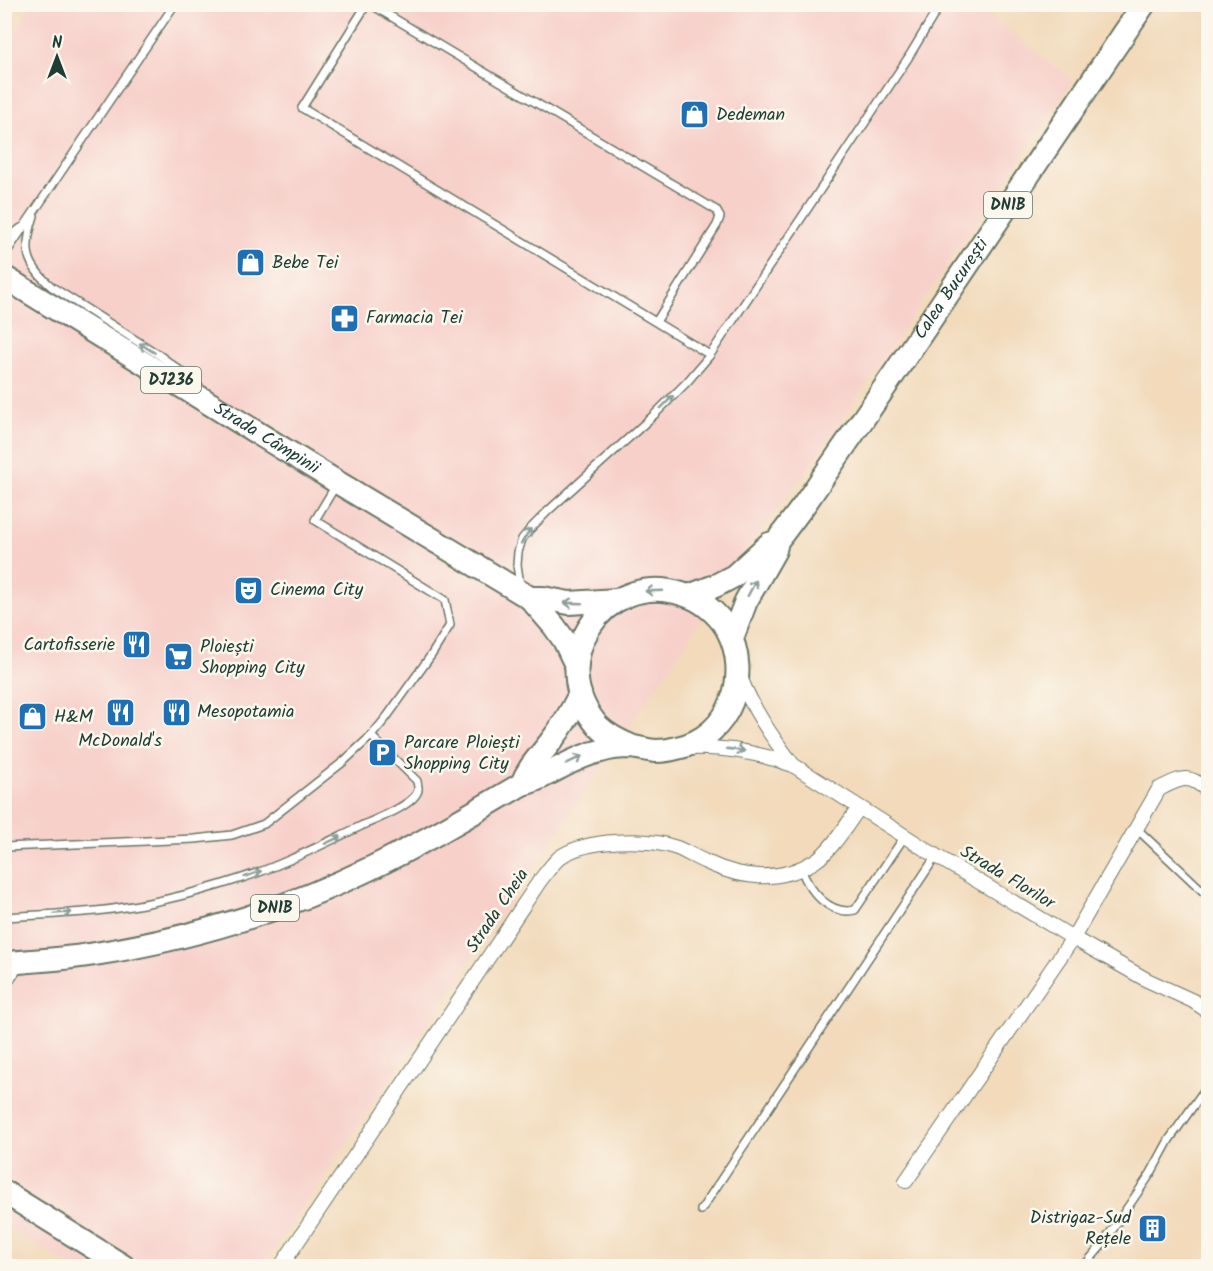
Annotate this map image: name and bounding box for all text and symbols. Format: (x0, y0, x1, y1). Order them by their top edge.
north arrow (27, 27, 87, 87)
text: N (52, 31, 62, 56)
shop icon: Dedeman (679, 99, 711, 131)
place label: Dedeman (716, 101, 785, 130)
road number: DN1B (984, 192, 1032, 218)
street label: Calea București (907, 232, 997, 346)
shop icon: Bebe Tei (235, 247, 267, 279)
place label: Bebe Tei (272, 249, 339, 278)
pharmacy icon: Farmacia Tei (329, 302, 361, 334)
place label: Farmacia Tei (366, 304, 463, 333)
one-way arrow (139, 341, 156, 353)
road number: DJ236 (141, 367, 201, 393)
street label: Strada Câmpinii (207, 395, 326, 483)
one-way arrow (659, 395, 674, 410)
one-way arrow (520, 528, 532, 545)
theatre icon: Cinema City (233, 574, 265, 606)
place label: Cinema City (270, 576, 364, 605)
one-way arrow (747, 580, 758, 598)
one-way arrow (644, 585, 664, 596)
one-way arrow (564, 597, 584, 609)
restaurant icon: Cartofisserie (120, 629, 152, 661)
place label: Cartofisserie (23, 631, 115, 660)
place label: Ploiești Shopping City (200, 633, 305, 683)
supermarket icon: Ploiești Shopping City (163, 641, 195, 673)
restaurant icon: McDonald's (104, 696, 136, 728)
restaurant icon: Mesopotamia (160, 696, 192, 728)
place label: Mesopotamia (197, 698, 294, 727)
shop icon: H&M (17, 701, 49, 733)
place label: H&M (54, 703, 94, 732)
place label: McDonald's (78, 727, 162, 756)
place label: Parcare Ploiești Shopping City (404, 729, 520, 779)
parking icon: Parcare Ploiești Shopping City (367, 737, 399, 769)
one-way arrow (726, 744, 745, 755)
one-way arrow (565, 754, 583, 766)
one-way arrow (324, 833, 342, 844)
street label: Strada Florilor (954, 838, 1061, 918)
street label: Strada Cheia (459, 863, 537, 959)
one-way arrow (243, 868, 262, 879)
road number: DN1B (251, 895, 299, 921)
one-way arrow (52, 908, 72, 919)
place label: Distrigaz-Sud Rețele (1030, 1204, 1132, 1254)
building icon: Distrigaz-Sud Rețele (1136, 1212, 1168, 1244)

